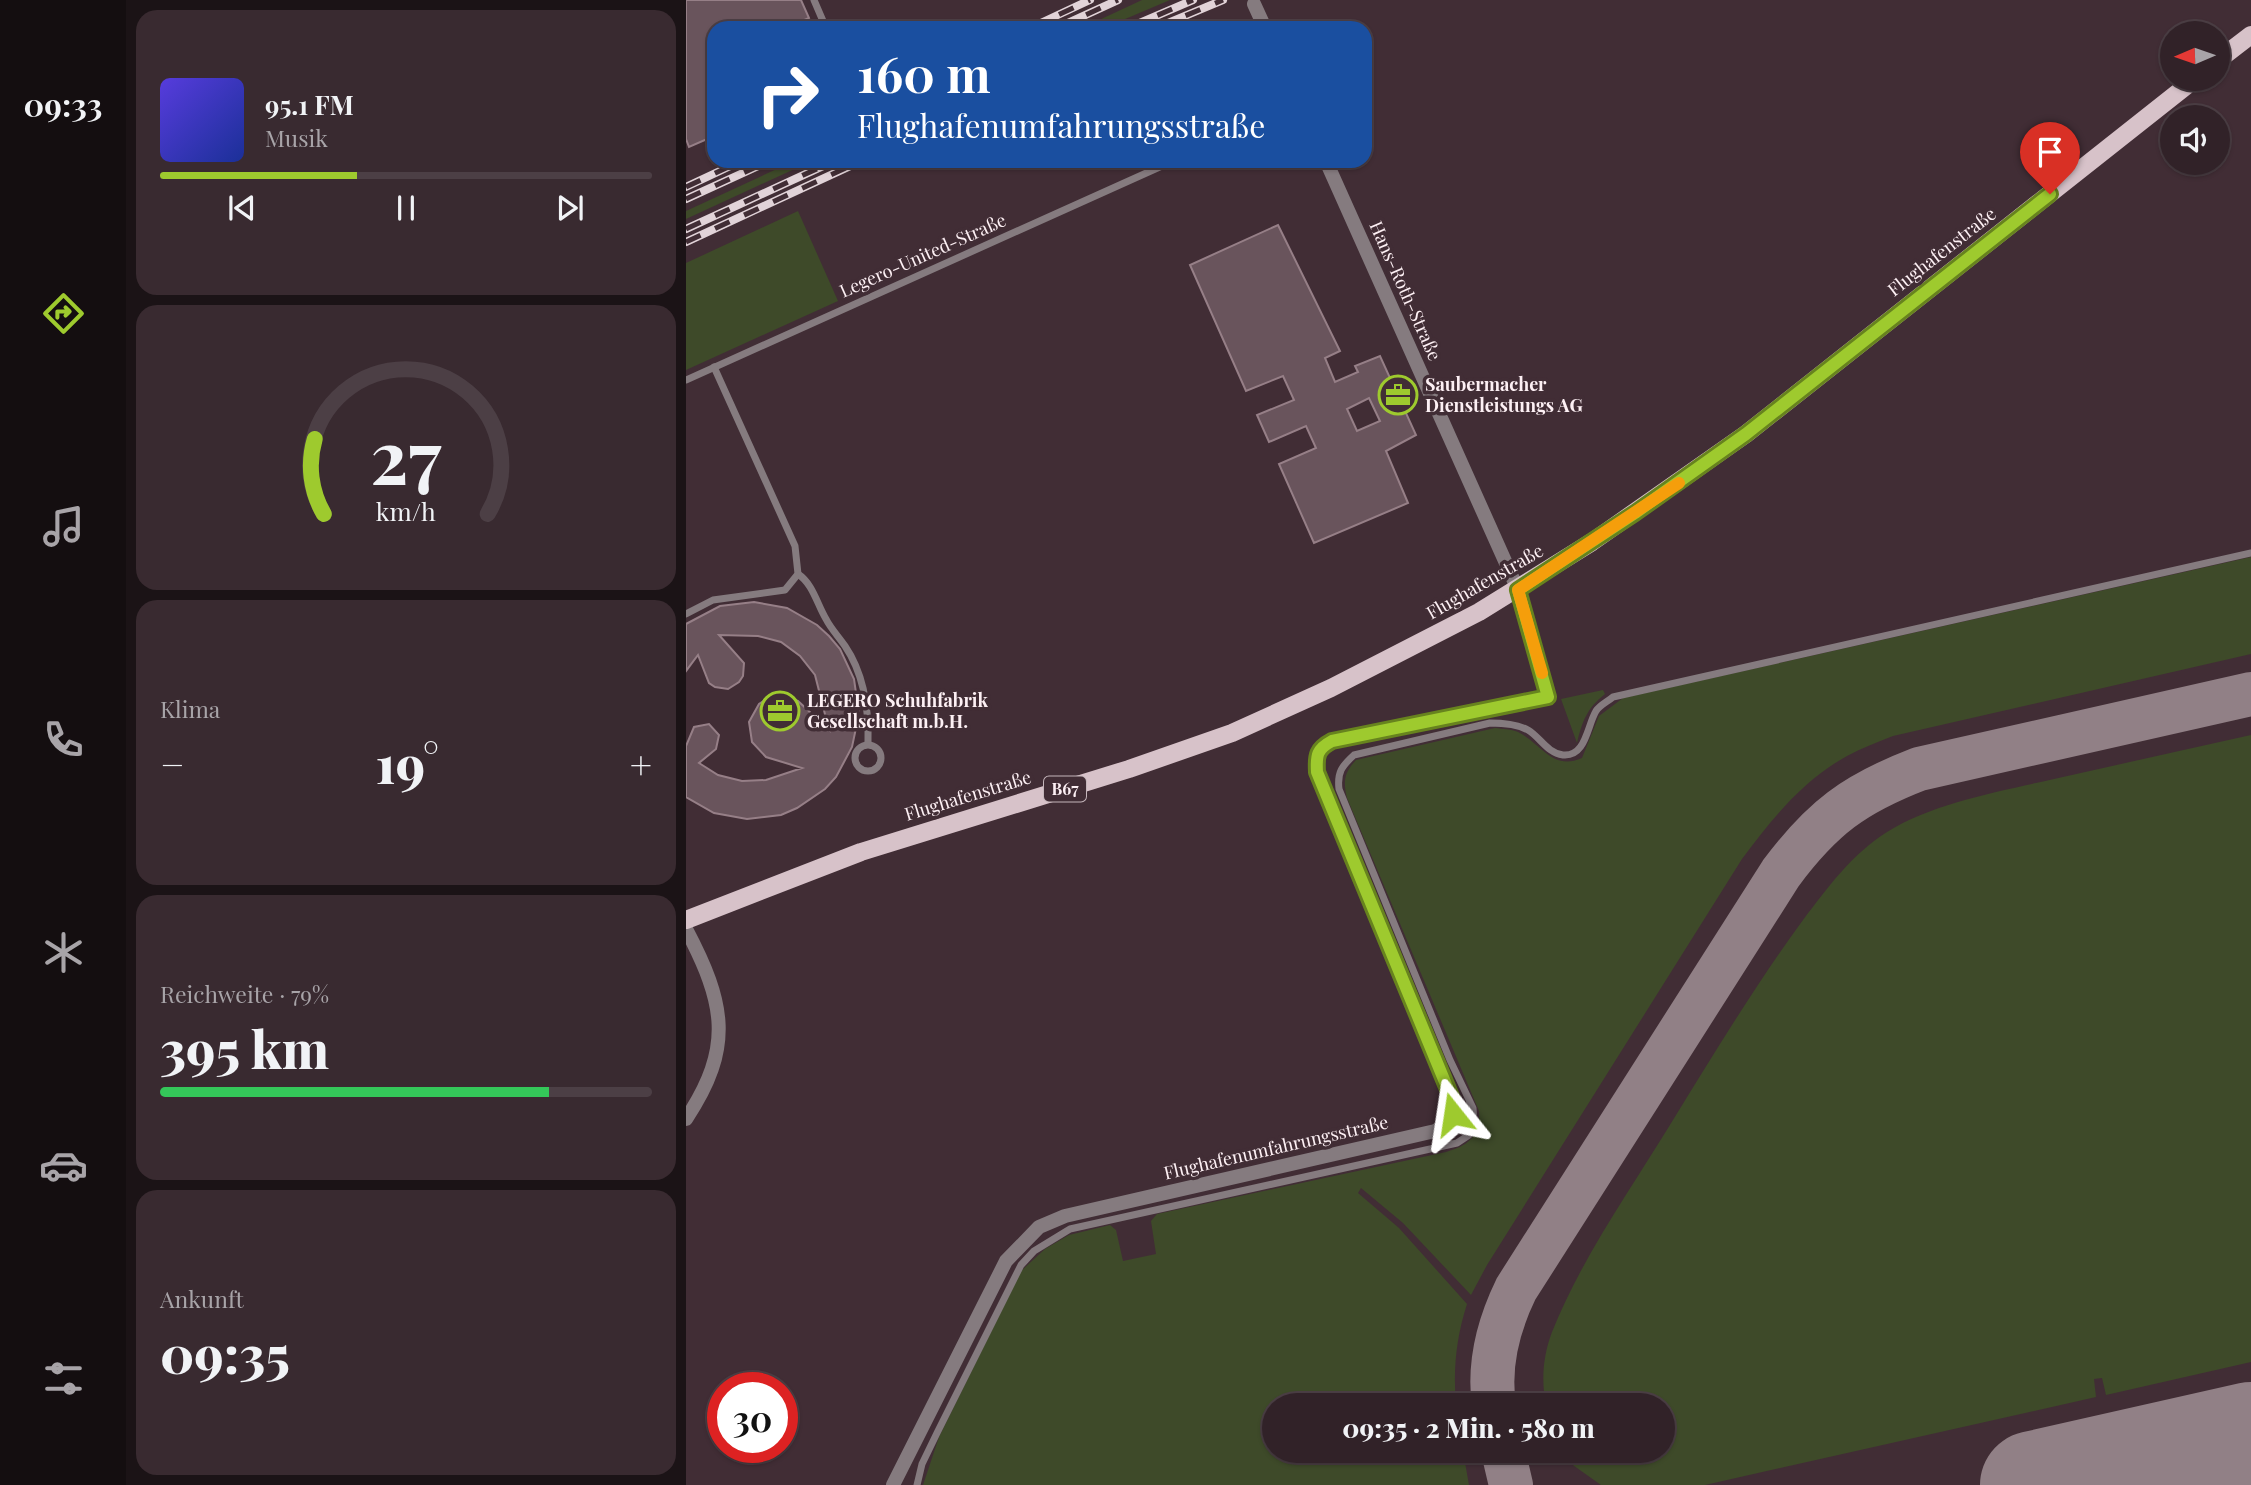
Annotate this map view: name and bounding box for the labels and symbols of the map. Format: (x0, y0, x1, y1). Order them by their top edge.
north arrow (2160, 21, 2230, 91)
pin (2020, 122, 2080, 194)
street label: Flughafenstraße (1882, 201, 2001, 301)
street label: Legero-United-Straße (835, 208, 1010, 303)
street label: Hans-Roth-Straße (1364, 217, 1447, 364)
place label: Saubermacher Dienstleistungs AG (1425, 372, 1583, 417)
office icon: Saubermacher Dienstleistungs AG (1377, 374, 1419, 416)
street label: Flughafenstraße (1422, 538, 1547, 624)
place label: LEGERO Schuhfabrik Gesellschaft m.b.H. (807, 688, 988, 733)
office icon: LEGERO Schuhfabrik Gesellschaft m.b.H. (759, 690, 801, 732)
street label: Flughafenstraße (901, 764, 1034, 826)
road number: B67 (1044, 776, 1086, 802)
position arrow (1416, 1077, 1490, 1151)
street label: Flughafenumfahrungsstraße (1161, 1109, 1390, 1185)
speed limit sign: 30 (707, 1372, 798, 1463)

